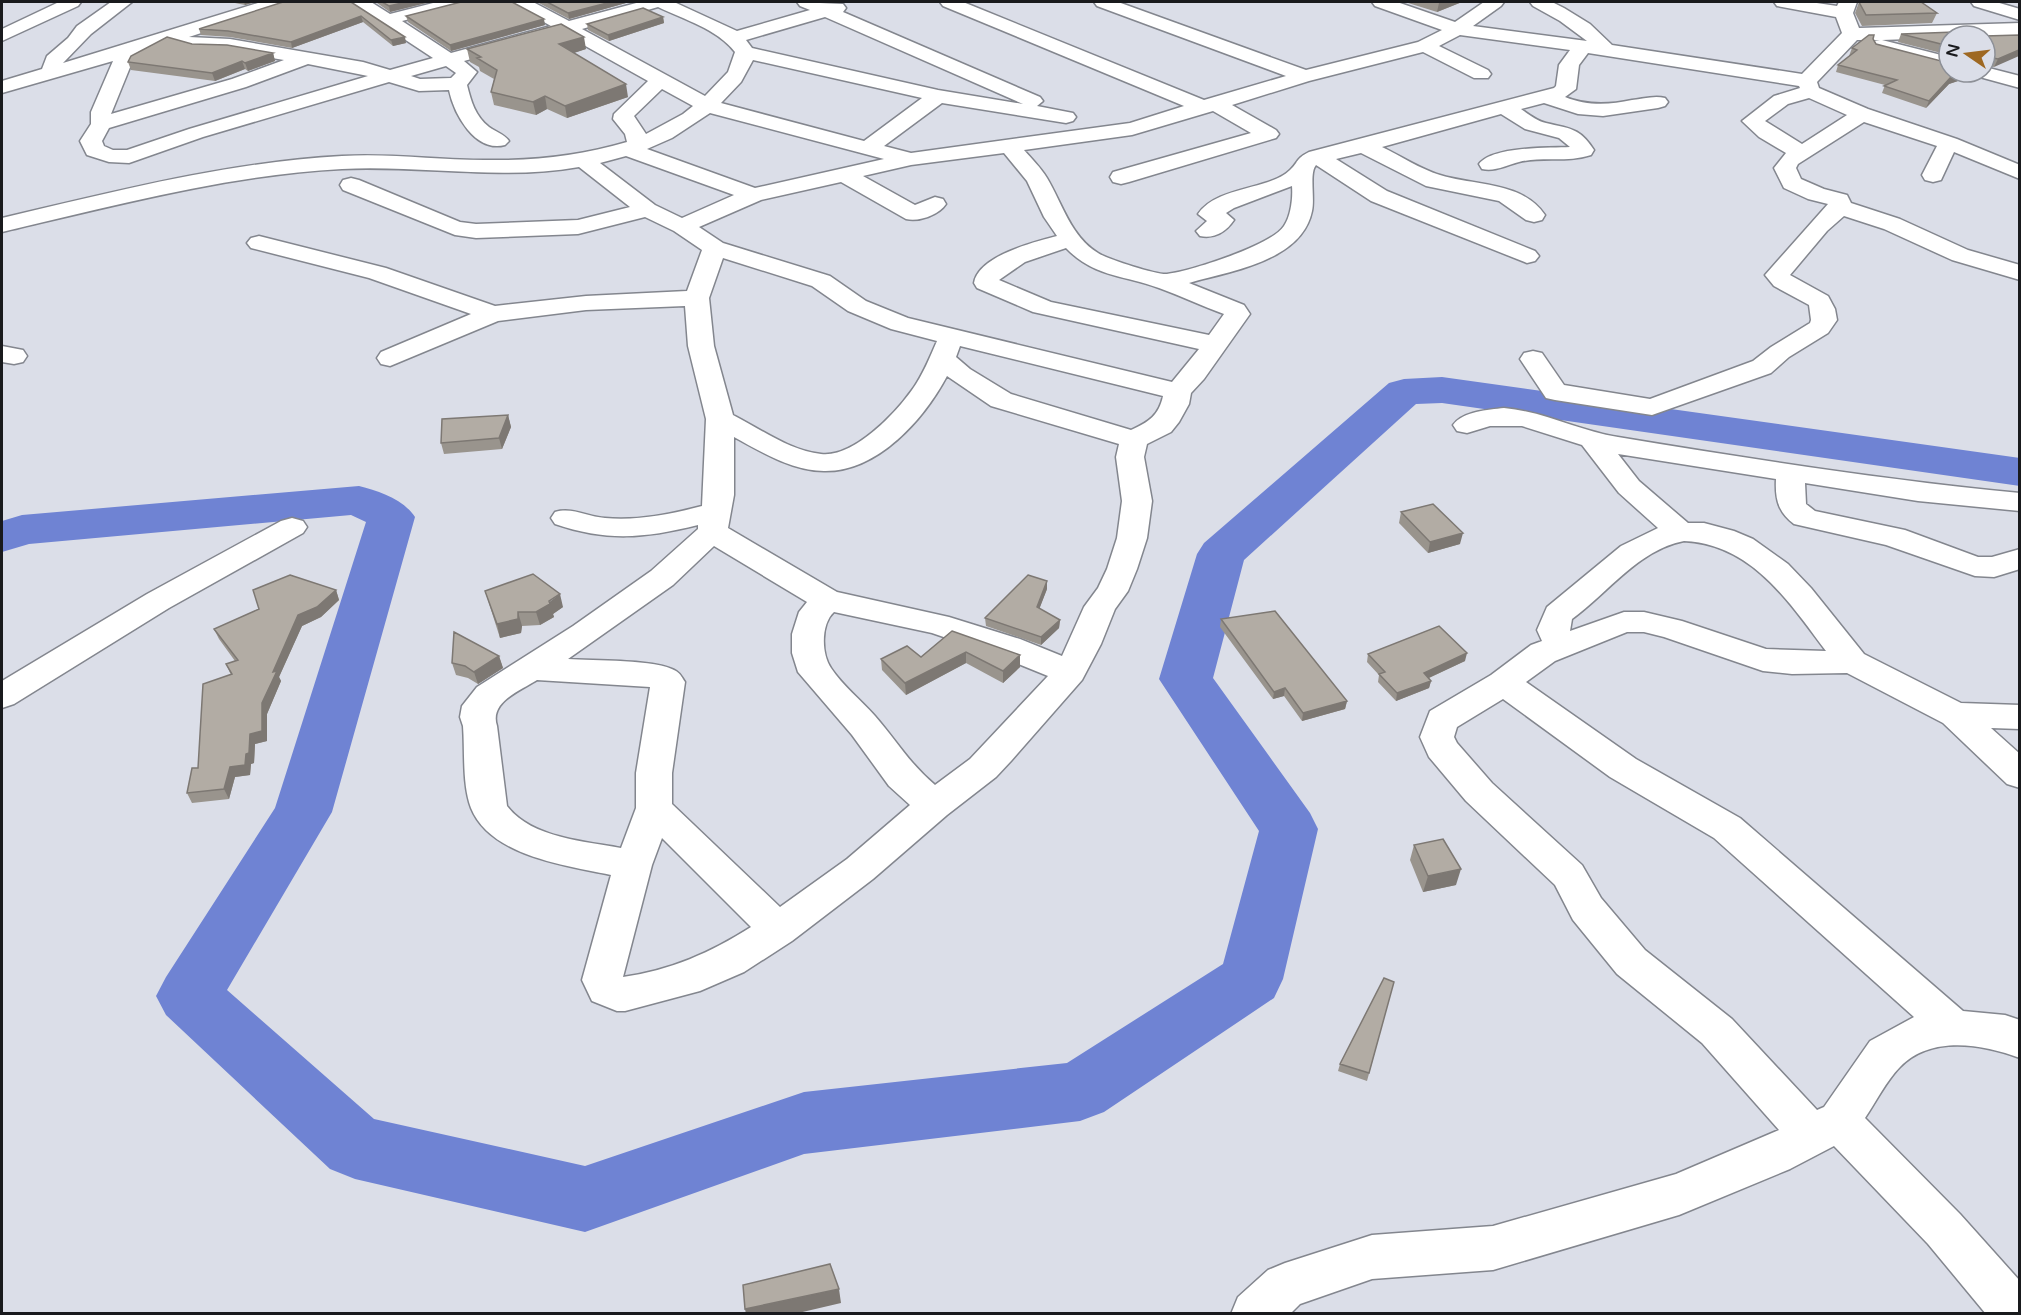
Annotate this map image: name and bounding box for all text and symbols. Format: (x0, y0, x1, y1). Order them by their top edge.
north arrow (1937, 24, 1997, 84)
text: N (1942, 42, 1965, 59)

